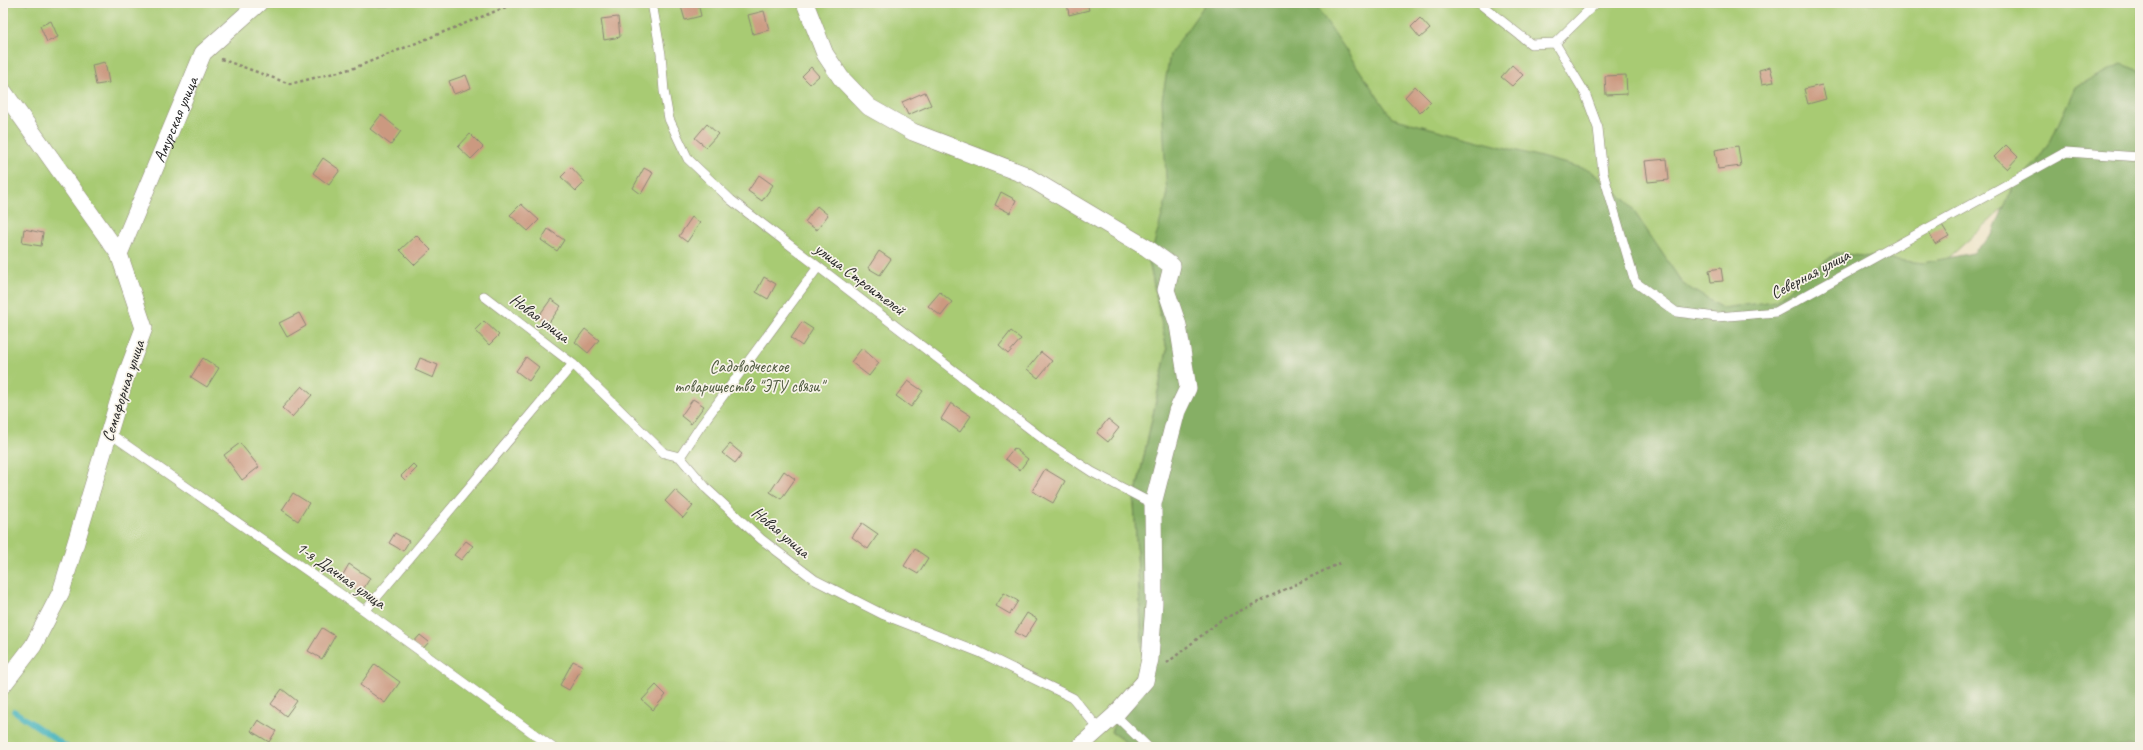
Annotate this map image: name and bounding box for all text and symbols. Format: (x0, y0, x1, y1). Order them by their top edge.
street label: Амурская улица (148, 72, 203, 165)
street label: улица Строителей (810, 237, 910, 321)
street label: Северная улица (1767, 244, 1855, 304)
street label: Новая улица (506, 289, 576, 349)
street label: Семафорная улица (97, 337, 150, 444)
park label: Садоводческое товарищество "ЭТУ связи" (674, 356, 828, 397)
street label: Новая улица (748, 502, 816, 564)
street label: 1-я Дачная улица (292, 537, 391, 614)

